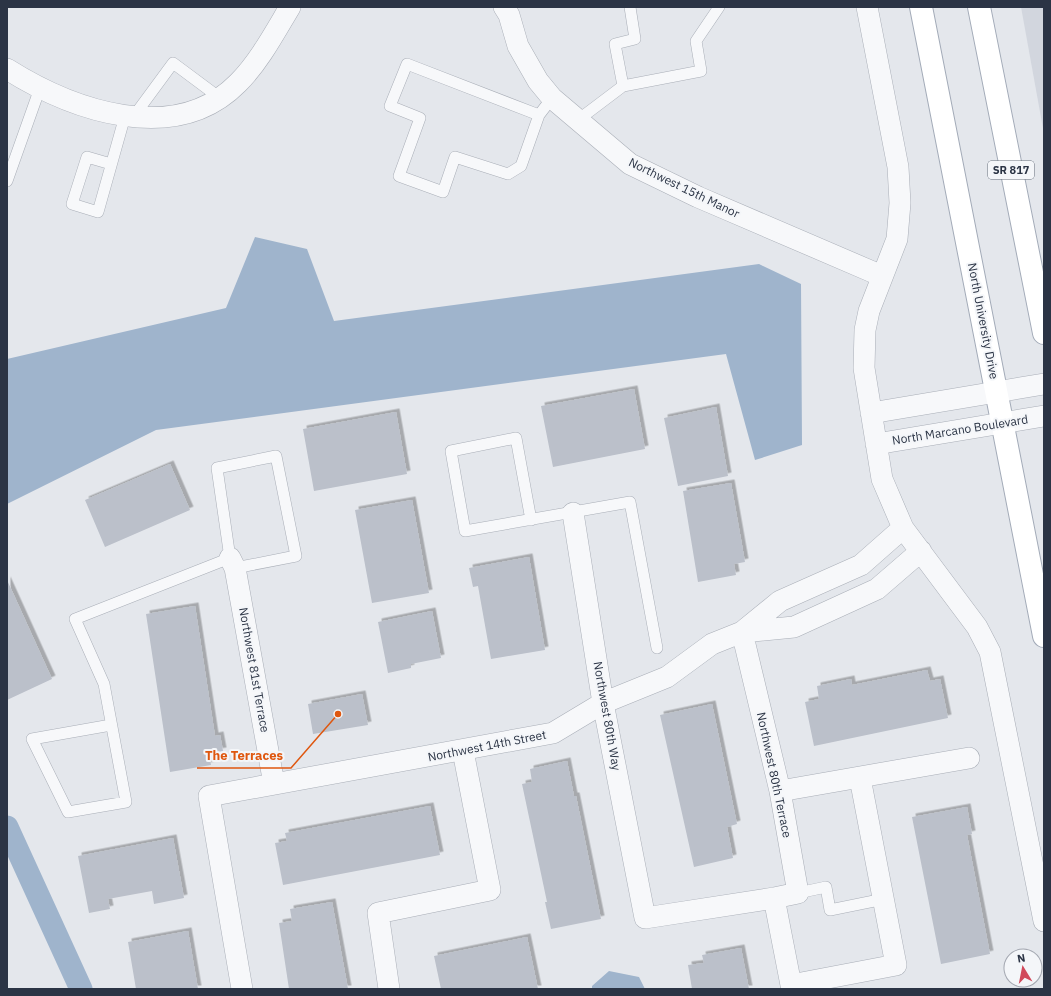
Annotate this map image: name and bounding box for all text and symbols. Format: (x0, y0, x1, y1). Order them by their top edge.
street label: Northwest 15th Manor (626, 154, 743, 221)
road number: SR 817 (988, 161, 1034, 179)
street label: North University Drive (965, 262, 1002, 381)
street label: North Marcano Boulevard (891, 411, 1029, 448)
street label: Northwest 81st Terrace (236, 606, 273, 734)
street label: Northwest 80th Way (591, 660, 624, 772)
street label: Northwest 80th Terrace (754, 711, 795, 839)
street label: Northwest 14th Street (426, 727, 547, 764)
callout: The Terraces (197, 743, 291, 768)
text: The Terraces (205, 747, 283, 764)
north arrow (1003, 948, 1043, 988)
text: N (1016, 951, 1026, 966)

